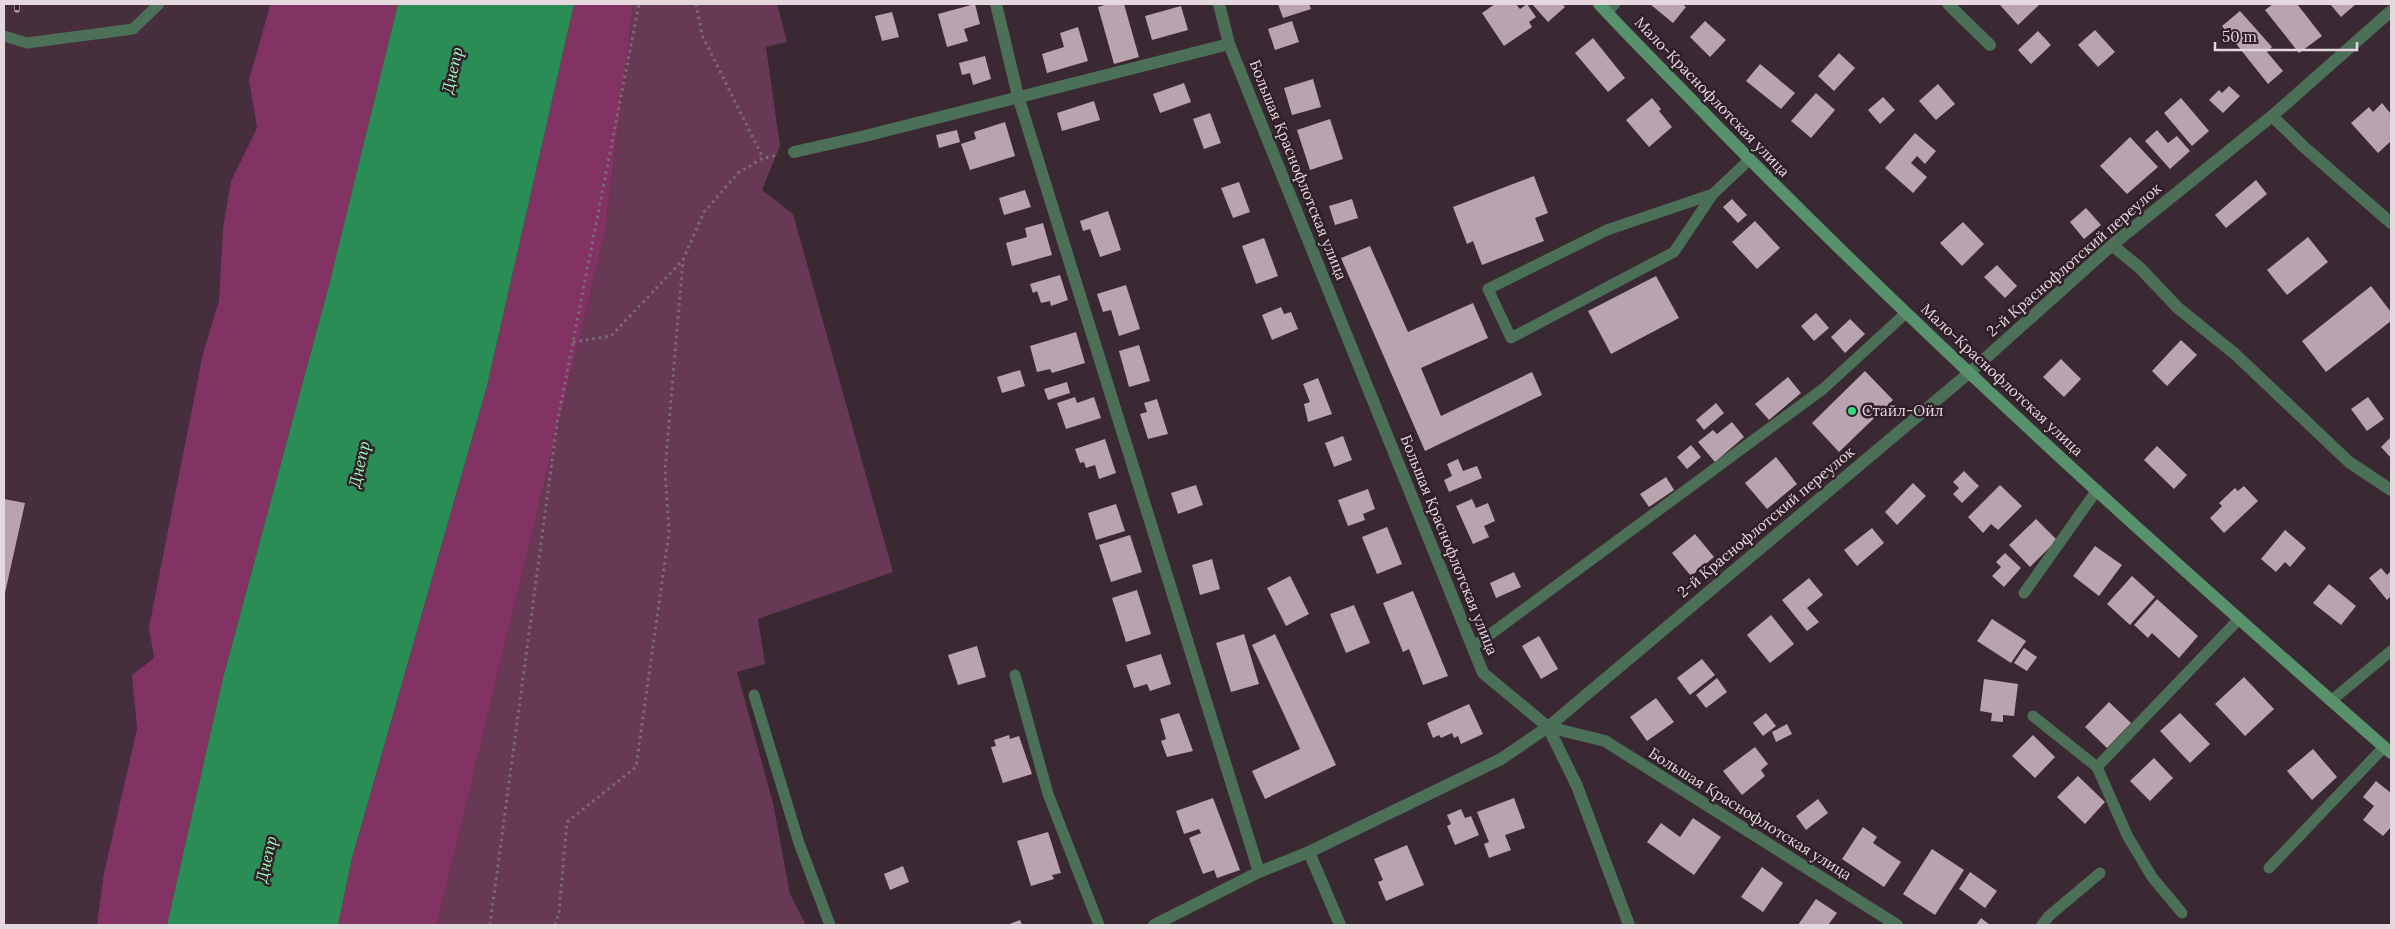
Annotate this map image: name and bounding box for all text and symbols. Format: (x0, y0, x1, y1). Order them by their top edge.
street label: Мало-Краснофлотская улица (1631, 13, 1794, 181)
scale bar (2215, 20, 2358, 52)
text: 50 m (2222, 27, 2257, 46)
water label: Днепр (437, 45, 467, 96)
street label: Большая Краснофлотская улица (1246, 57, 1352, 283)
street label: 2-й Краснофлотский переулок (1983, 179, 2165, 341)
street label: Мало-Краснофлотская улица (1917, 299, 2088, 460)
place label: Стайл-Ойл (1862, 401, 1944, 420)
marker: Стайл-Ойл (1846, 405, 1858, 417)
street label: Большая Краснофлотская улица (1397, 432, 1503, 658)
water label: Днепр (344, 439, 374, 490)
street label: 2-й Краснофлотский переулок (1673, 442, 1858, 601)
street label: Большая Краснофлотская улица (1645, 743, 1855, 884)
water label: Днепр (251, 834, 281, 885)

